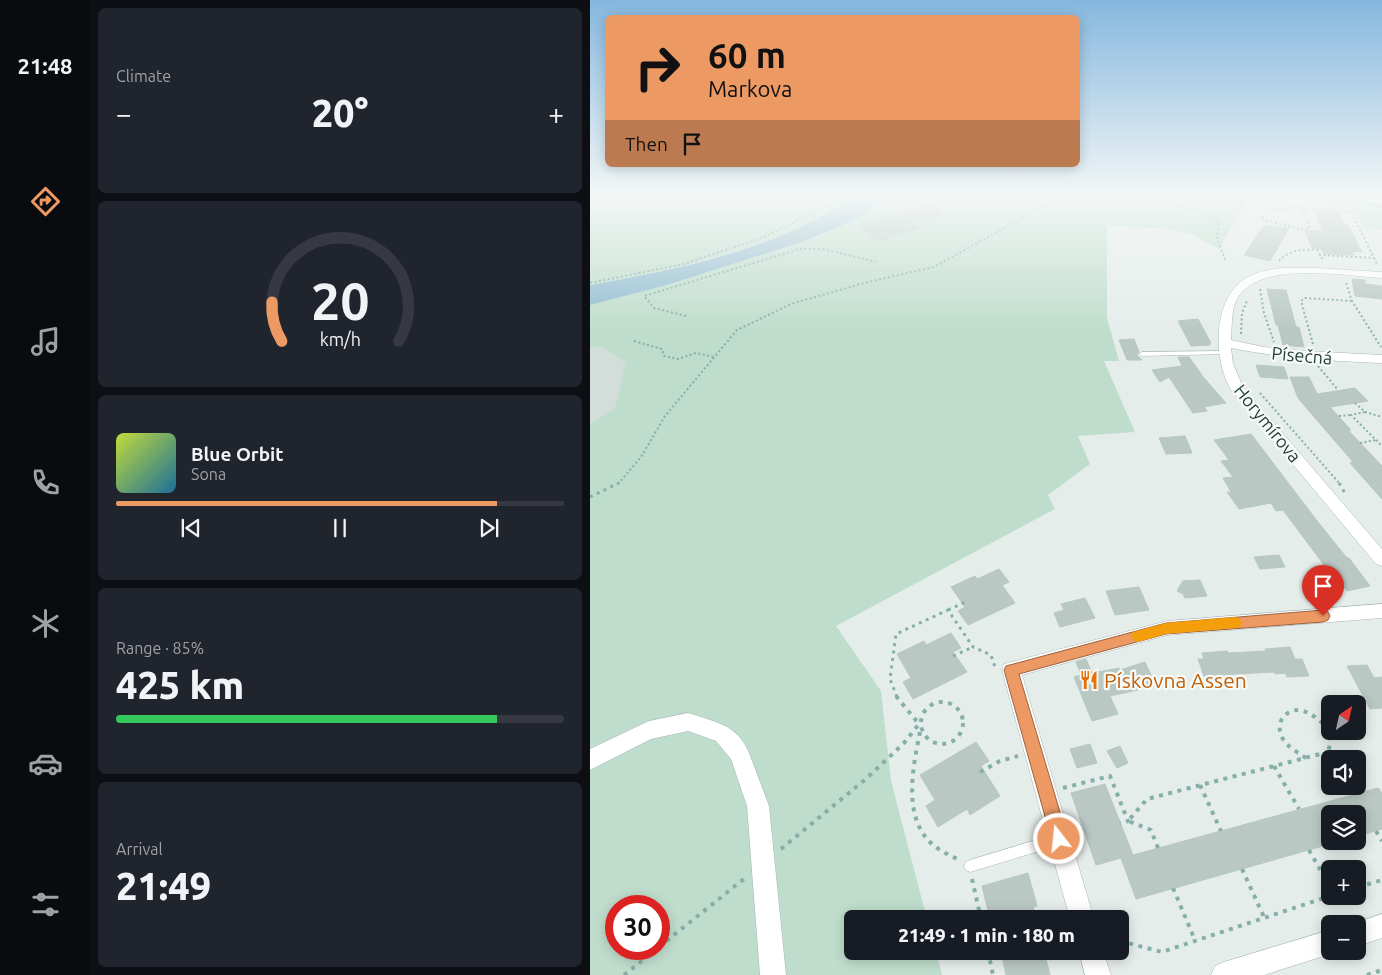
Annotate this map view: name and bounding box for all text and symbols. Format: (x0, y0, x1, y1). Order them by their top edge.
icon: right (625, 35, 690, 100)
text: 60 m (708, 35, 786, 75)
text: 21:48 (17, 53, 73, 78)
text: Climate (116, 67, 171, 85)
text: Markova (708, 76, 792, 101)
text: 20° (312, 92, 368, 134)
text: − (116, 98, 132, 129)
text: + (548, 98, 564, 129)
icon: arrive (678, 130, 706, 158)
text: Then (625, 133, 668, 155)
icon: directions (28, 184, 63, 219)
text: 20 (311, 272, 369, 330)
icon: music (28, 324, 63, 359)
text: km/h (319, 329, 361, 349)
street label: Písečná (1271, 342, 1333, 368)
street label: Horymírova (1231, 380, 1305, 466)
text: Blue Orbit (191, 443, 284, 465)
icon: phone (28, 465, 63, 500)
text: Sona (191, 465, 226, 483)
icon: previous (177, 514, 205, 542)
icon: pause (326, 514, 354, 542)
icon: next (475, 514, 503, 542)
pin (1302, 565, 1344, 616)
icon: arrive (1309, 572, 1337, 600)
icon: climate (28, 606, 63, 641)
text: Range · 85% (116, 639, 204, 657)
text: 425 km (116, 664, 244, 706)
place label: Pískovna Assen (1104, 668, 1247, 692)
restaurant icon: Pískovna Assen (1078, 669, 1100, 691)
north arrow (1321, 695, 1366, 740)
map controls (1321, 695, 1366, 960)
icon: car (28, 746, 63, 781)
button: sound (1321, 750, 1366, 795)
button: layers (1321, 805, 1366, 850)
position arrow (1032, 812, 1084, 864)
text: Arrival (116, 840, 163, 858)
button: + (1321, 860, 1366, 905)
text: 21:49 (116, 865, 211, 907)
icon: filters (28, 887, 63, 922)
speed limit sign: 30 (605, 895, 670, 960)
button: − (1321, 915, 1366, 960)
text: 21:49 · 1 min · 180 m (898, 924, 1075, 946)

